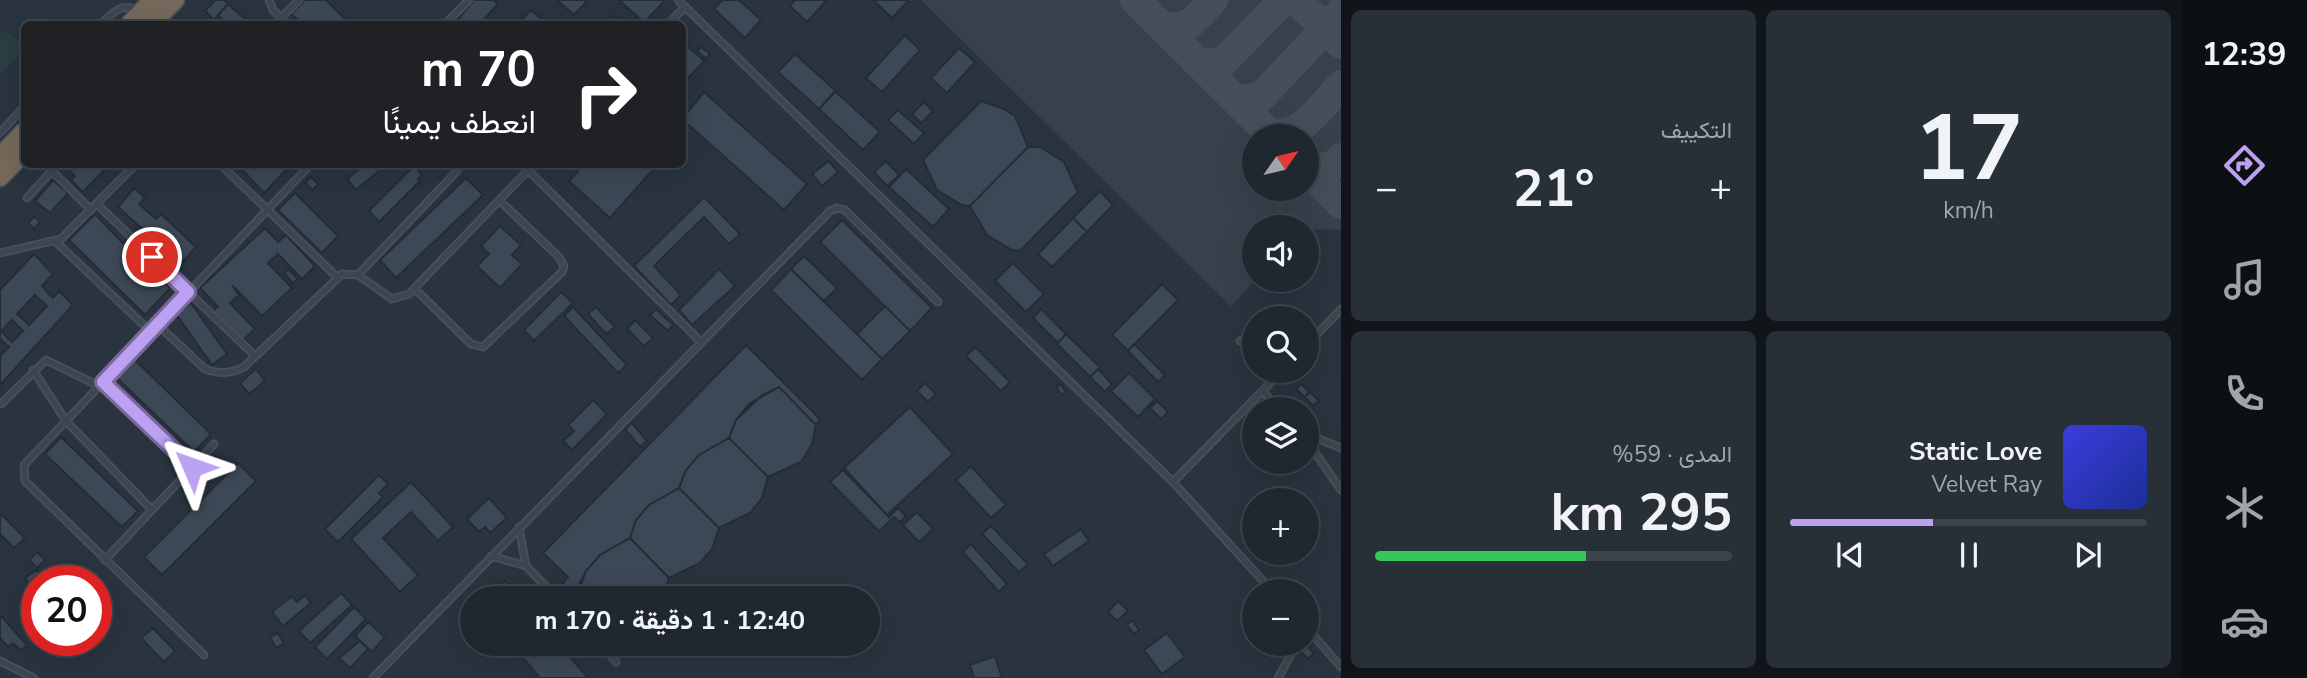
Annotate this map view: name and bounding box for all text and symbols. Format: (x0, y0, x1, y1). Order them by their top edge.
text: 12:39 (2202, 33, 2286, 76)
text: 70 m (421, 36, 536, 103)
icon: right (560, 49, 651, 140)
text: 17 (1914, 87, 2023, 211)
text: انعطف يمينًا (383, 101, 536, 144)
text: التكييف (1661, 115, 1732, 146)
north arrow (1242, 124, 1320, 201)
map controls (1242, 124, 1319, 656)
icon: directions (2220, 141, 2269, 190)
text: 21° (1512, 153, 1595, 224)
text: − (1375, 163, 1398, 214)
text: + (1709, 163, 1732, 214)
text: km/h (1943, 195, 1994, 226)
button: sound (1242, 215, 1319, 292)
pin (122, 227, 182, 287)
icon: arrive (133, 238, 171, 276)
icon: music (2220, 255, 2269, 304)
button: search (1242, 306, 1319, 383)
icon: phone (2220, 369, 2269, 418)
button: layers (1242, 397, 1319, 474)
position arrow (155, 430, 229, 504)
text: Static Love (1909, 434, 2042, 469)
text: المدى · 59% (1612, 439, 1732, 470)
text: Velvet Ray (1932, 469, 2042, 500)
text: 295 km (1551, 477, 1732, 548)
icon: climate (2220, 483, 2269, 532)
button: + (1242, 488, 1319, 565)
icon: previous (1831, 536, 1869, 574)
icon: pause (1950, 536, 1988, 574)
icon: next (2069, 536, 2107, 574)
speed limit sign: 20 (21, 565, 112, 656)
button: − (1242, 579, 1319, 656)
icon: car (2220, 597, 2269, 646)
text: 12:40 · 1 دقيقة · 170 m (535, 603, 805, 638)

